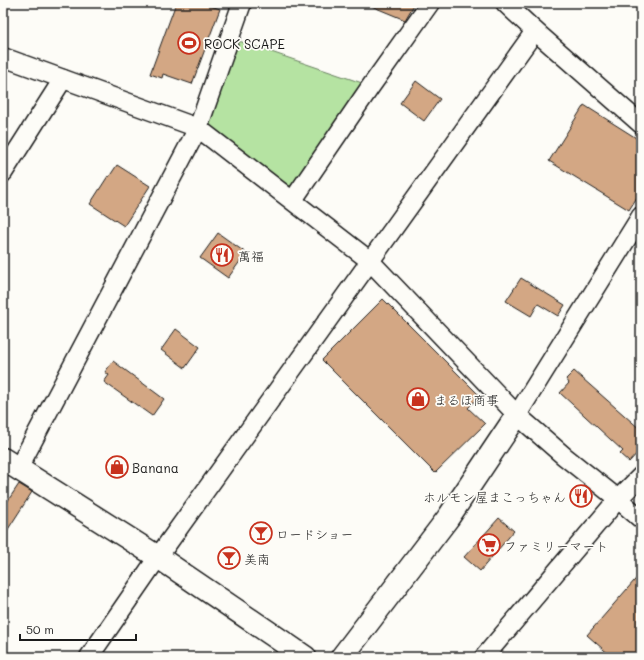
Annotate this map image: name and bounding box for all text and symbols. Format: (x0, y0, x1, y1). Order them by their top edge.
sports icon: ROCK SCAPE (176, 30, 202, 56)
place label: ROCK SCAPE (204, 35, 285, 52)
restaurant icon: 萬福 (209, 242, 235, 268)
place label: 萬福 (238, 247, 264, 264)
shop icon: まるほ商事 (405, 386, 431, 412)
place label: まるほ商事 (434, 391, 499, 408)
shop icon: Banana (104, 454, 130, 480)
place label: Banana (132, 459, 179, 476)
restaurant icon: ホルモン屋まこっちゃん (568, 483, 594, 509)
place label: ホルモン屋まこっちゃん (423, 488, 566, 505)
bar icon: ロードショー (248, 520, 274, 546)
place label: ロードショー (276, 525, 353, 542)
supermarket icon: ファミリーマート (476, 532, 502, 558)
place label: ファミリーマート (504, 537, 608, 554)
bar icon: 美南 (216, 545, 242, 571)
place label: 美南 (244, 550, 270, 567)
scale bar (20, 616, 136, 642)
text: 50 m (26, 621, 54, 637)

